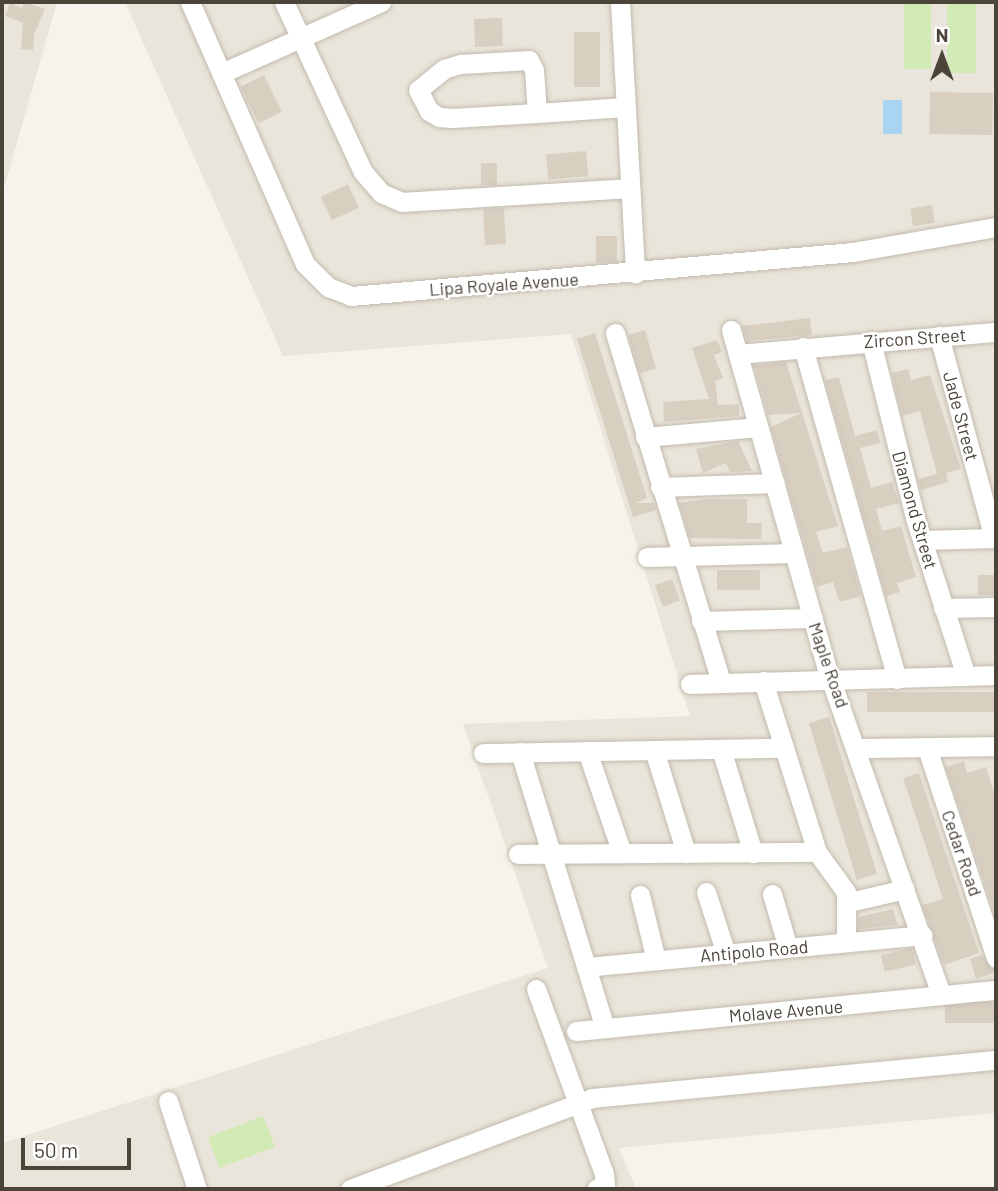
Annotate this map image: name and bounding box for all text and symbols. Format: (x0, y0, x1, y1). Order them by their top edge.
north arrow (907, 21, 977, 91)
text: N (936, 23, 948, 46)
street label: Lipa Royale Avenue (429, 268, 579, 300)
street label: Zircon Street (863, 324, 967, 352)
street label: Jade Street (939, 369, 983, 463)
street label: Diamond Street (888, 449, 942, 571)
street label: Maple Road (804, 619, 854, 711)
street label: Cedar Road (937, 807, 987, 899)
street label: Antipolo Road (699, 936, 809, 966)
street label: Molave Avenue (728, 995, 844, 1027)
scale bar (24, 1124, 135, 1168)
text: 50 m (34, 1137, 78, 1162)

